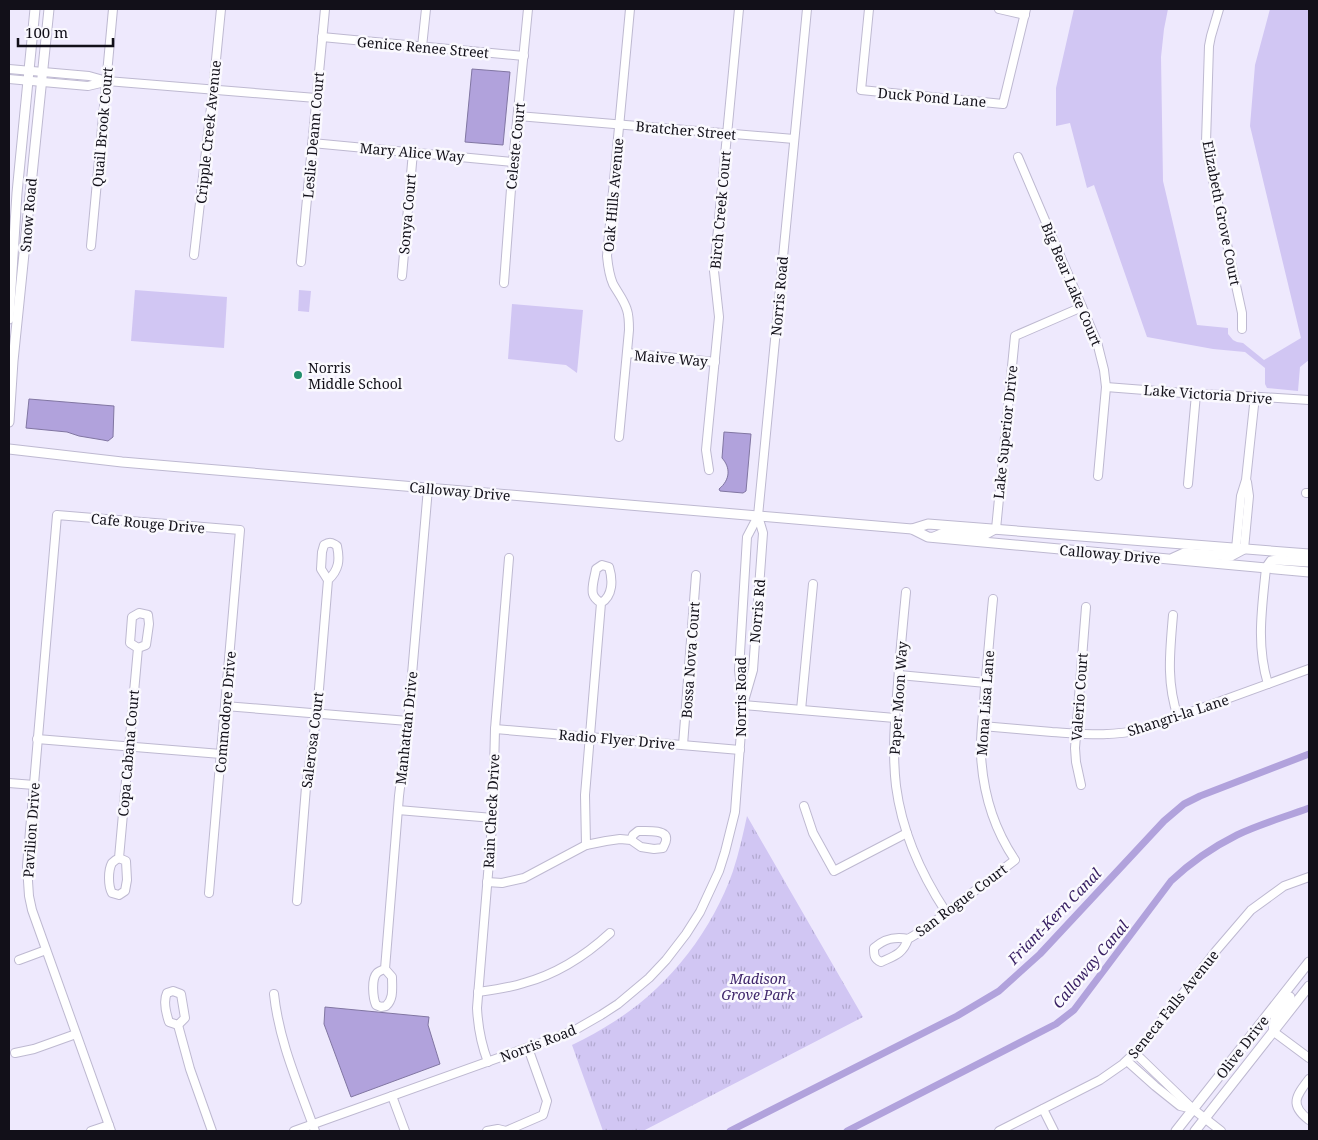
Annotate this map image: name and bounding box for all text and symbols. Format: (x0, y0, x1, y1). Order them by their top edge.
scale bar (18, 15, 112, 47)
text: 100 m (25, 22, 68, 42)
street label: Genice Renee Street (356, 32, 490, 62)
street label: Cripple Creek Avenue (191, 59, 225, 205)
street label: Quail Brook Court (87, 66, 117, 188)
street label: Leslie Deann Court (298, 71, 328, 199)
street label: Duck Pond Lane (877, 83, 987, 111)
street label: Celeste Court (501, 101, 529, 190)
street label: Bratcher Street (635, 116, 737, 144)
street label: Oak Hills Avenue (599, 137, 627, 253)
street label: Mary Alice Way (359, 138, 465, 166)
street label: Elizabeth Grove Court (1199, 139, 1245, 287)
street label: Birch Creek Court (705, 150, 735, 270)
street label: Sonya Court (394, 173, 420, 255)
street label: Snow Road (15, 177, 41, 253)
street label: Big Bear Lake Court (1037, 219, 1107, 349)
street label: Norris Road (766, 255, 792, 337)
street label: Maive Way (633, 345, 709, 371)
place label: Norris Middle School (308, 358, 403, 393)
street label: Lake Superior Drive (989, 364, 1021, 500)
marker: Norris Middle School (292, 369, 304, 381)
street label: Lake Victoria Drive (1143, 380, 1273, 408)
street label: Calloway Drive (409, 477, 511, 505)
street label: Cafe Rouge Drive (90, 509, 206, 537)
street label: Calloway Drive (1059, 540, 1161, 568)
street label: Norris Rd (745, 578, 769, 644)
street label: Bossa Nova Court (676, 601, 704, 719)
street label: Paper Moon Way (885, 640, 911, 755)
street label: Mona Lisa Lane (972, 649, 998, 757)
street label: Commodore Drive (210, 650, 240, 774)
street label: Valerio Court (1066, 652, 1092, 742)
street label: Norris Road (731, 657, 750, 737)
street label: Manhattan Drive (391, 670, 421, 786)
street label: Copa Cabana Court (113, 689, 143, 817)
street label: Shangri-la Lane (1125, 690, 1231, 740)
street label: Salerosa Court (297, 691, 327, 789)
street label: Radio Flyer Drive (558, 724, 676, 754)
street label: Rain Check Drive (479, 753, 503, 869)
street label: Pavilion Drive (18, 782, 44, 878)
street label: San Rogue Court (911, 859, 1011, 941)
water label: Friant-Kern Canal (1002, 863, 1105, 969)
water label: Calloway Canal (1047, 916, 1133, 1012)
street label: Seneca Falls Avenue (1123, 946, 1223, 1062)
park label: Madison Grove Park (721, 969, 796, 1004)
street label: Olive Drive (1211, 1011, 1273, 1083)
street label: Norris Road (497, 1020, 579, 1066)

